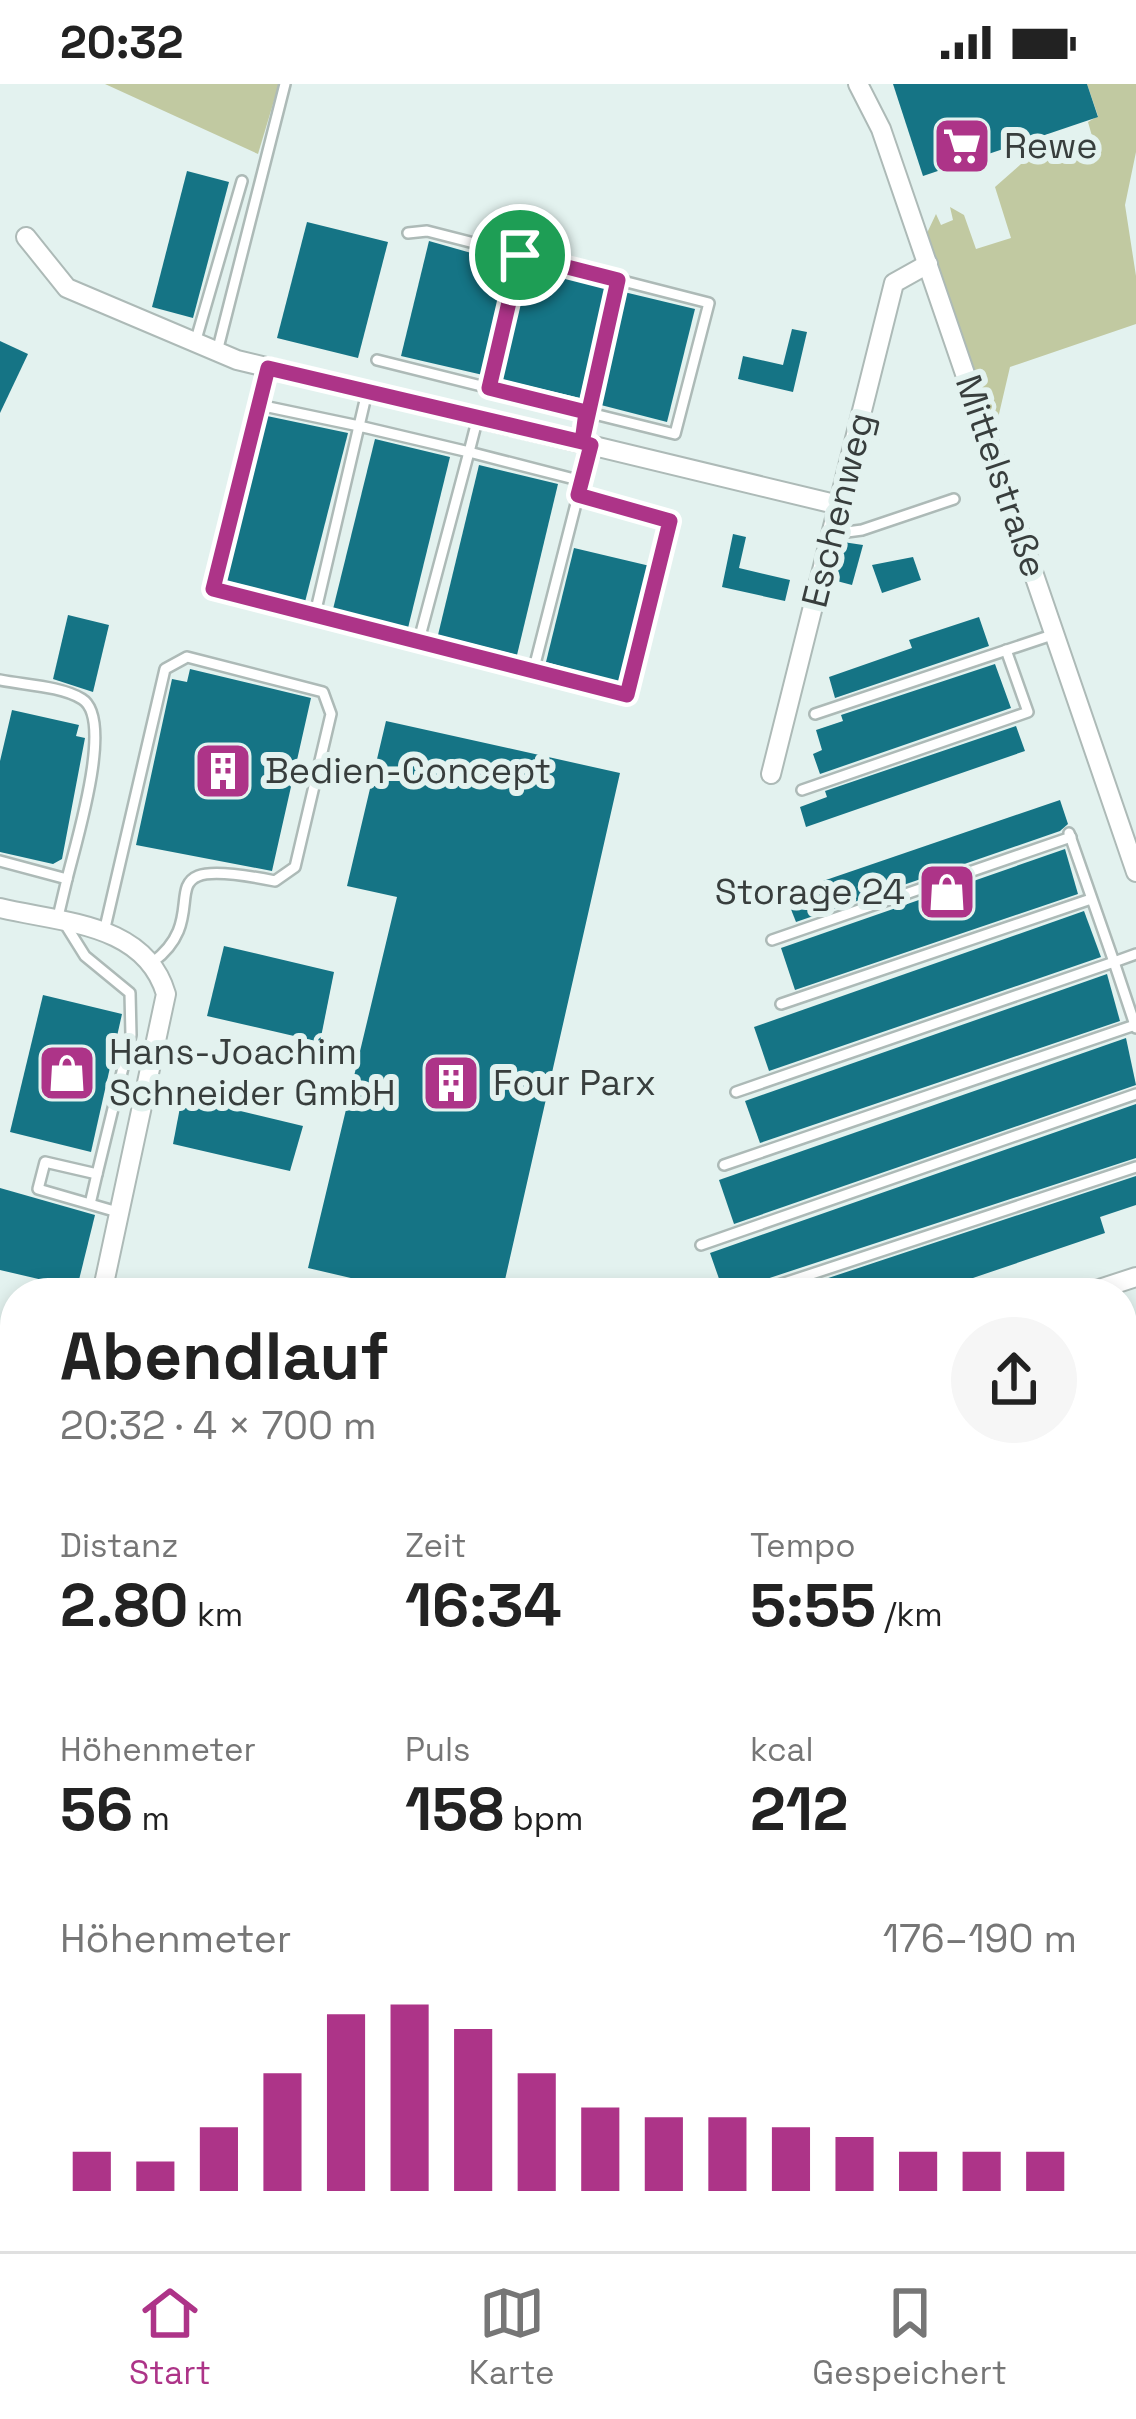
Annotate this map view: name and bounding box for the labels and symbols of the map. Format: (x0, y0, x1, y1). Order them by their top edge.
supermarket icon: Rewe (931, 115, 993, 177)
place label: Rewe (1004, 123, 1097, 169)
pin (469, 204, 571, 306)
street label: Mittelstraße (945, 369, 1057, 583)
street label: Eschenweg (792, 408, 884, 612)
building icon: Bedien-Concept (192, 740, 254, 802)
place label: Bedien-Concept (265, 748, 551, 794)
shop icon: Storage 24 (916, 861, 978, 923)
place label: Storage 24 (715, 869, 905, 915)
place label: Hans-Joachim Schneider GmbH (109, 1029, 396, 1116)
shop icon: Hans-Joachim Schneider GmbH (36, 1042, 98, 1104)
building icon: Four Parx (420, 1052, 482, 1114)
place label: Four Parx (493, 1060, 656, 1106)

